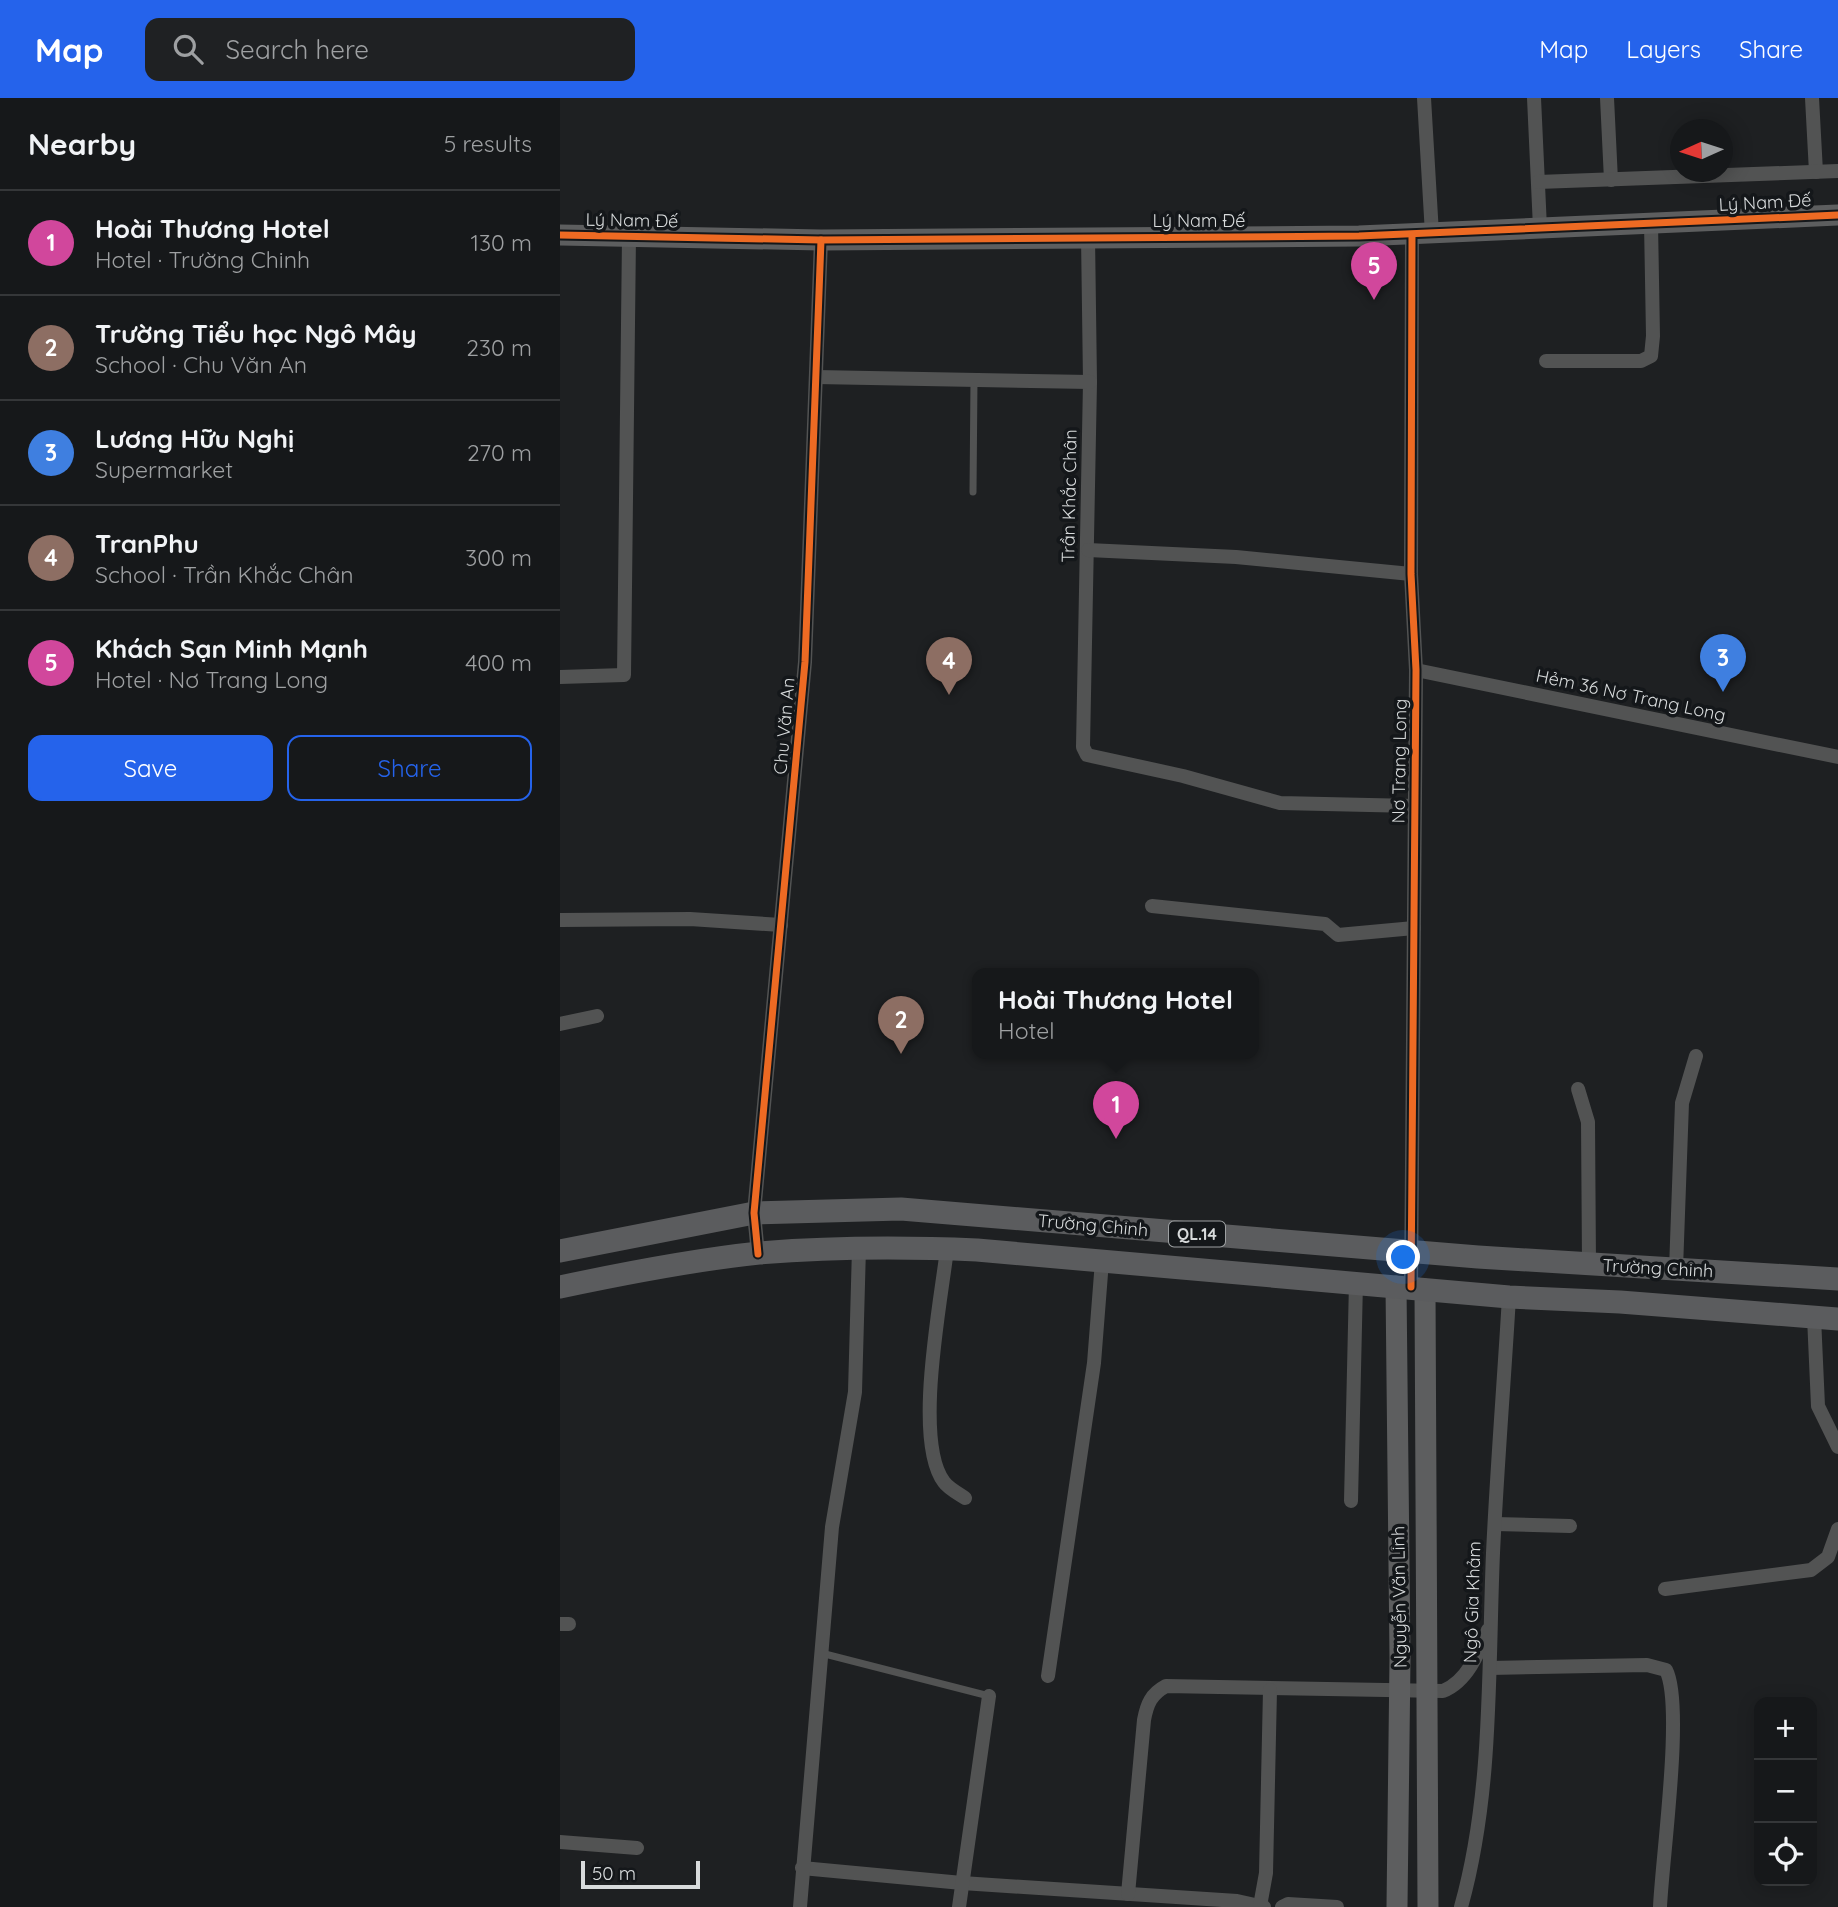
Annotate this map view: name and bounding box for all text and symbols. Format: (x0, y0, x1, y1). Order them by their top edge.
search box (145, 18, 635, 81)
text: Map (35, 29, 103, 70)
icon: search (169, 30, 207, 68)
text: Search here (225, 33, 369, 66)
text: Map (1539, 34, 1588, 64)
text: Layers (1626, 34, 1701, 64)
text: Share (1739, 34, 1803, 64)
north arrow (1670, 119, 1733, 182)
text: Nearby (28, 125, 136, 163)
text: 5 results (444, 129, 532, 158)
street label: Lý Nam Đế (1718, 188, 1812, 216)
street label: Lý Nam Đế (585, 208, 679, 232)
street label: Lý Nam Đế (1153, 209, 1245, 232)
text: Hoài Thương Hotel (95, 212, 330, 245)
text: 1 (47, 228, 55, 257)
text: 130 m (470, 228, 532, 257)
pin: 5 (1351, 242, 1397, 300)
text: Hotel · Trường Chinh (95, 245, 310, 274)
text: Trường Tiểu học Ngô Mây (95, 317, 417, 350)
text: 2 (44, 333, 58, 362)
text: 230 m (466, 333, 532, 362)
text: School · Chu Văn An (95, 350, 307, 379)
text: Lương Hữu Nghị (95, 422, 294, 455)
street label: Trần Khắc Chân (1056, 429, 1082, 563)
text: 3 (45, 438, 57, 467)
text: 270 m (467, 438, 532, 467)
text: Supermarket (95, 455, 233, 484)
text: TranPhu (95, 527, 199, 560)
text: 4 (44, 543, 58, 572)
text: 300 m (465, 543, 532, 572)
text: School · Trần Khắc Chân (95, 560, 354, 589)
text: Khách Sạn Minh Mạnh (95, 632, 368, 665)
pin: 3 (1700, 634, 1746, 692)
pin: 4 (926, 637, 972, 695)
text: 5 (44, 648, 58, 677)
text: 400 m (465, 648, 532, 677)
street label: Hẻm 36 Nơ Trang Long (1534, 664, 1728, 726)
text: Hotel · Nơ Trang Long (95, 665, 328, 694)
street label: Chu Văn An (768, 677, 800, 775)
street label: Nơ Trang Long (1386, 698, 1412, 824)
button: Save (28, 735, 273, 801)
button: Share (287, 735, 532, 801)
popup (972, 968, 1259, 1059)
text: Hoài Thương Hotel (998, 983, 1233, 1016)
pin: 2 (878, 996, 924, 1054)
text: Hotel (998, 1016, 1055, 1045)
pin: 1 (1093, 1081, 1139, 1139)
street label: Trường Chinh (1037, 1209, 1149, 1241)
road number: QL.14 (1169, 1222, 1225, 1246)
your location (1386, 1240, 1420, 1274)
street label: Trường Chinh (1602, 1254, 1714, 1282)
street label: Nguyễn Văn Linh (1386, 1526, 1412, 1668)
street label: Ngô Gia Khảm (1458, 1541, 1486, 1663)
map controls (1754, 1697, 1817, 1886)
button: + (1754, 1697, 1817, 1760)
button: − (1754, 1760, 1817, 1823)
button: locate (1754, 1823, 1817, 1886)
scale bar (581, 1858, 700, 1890)
text: 50 m (592, 1861, 636, 1885)

